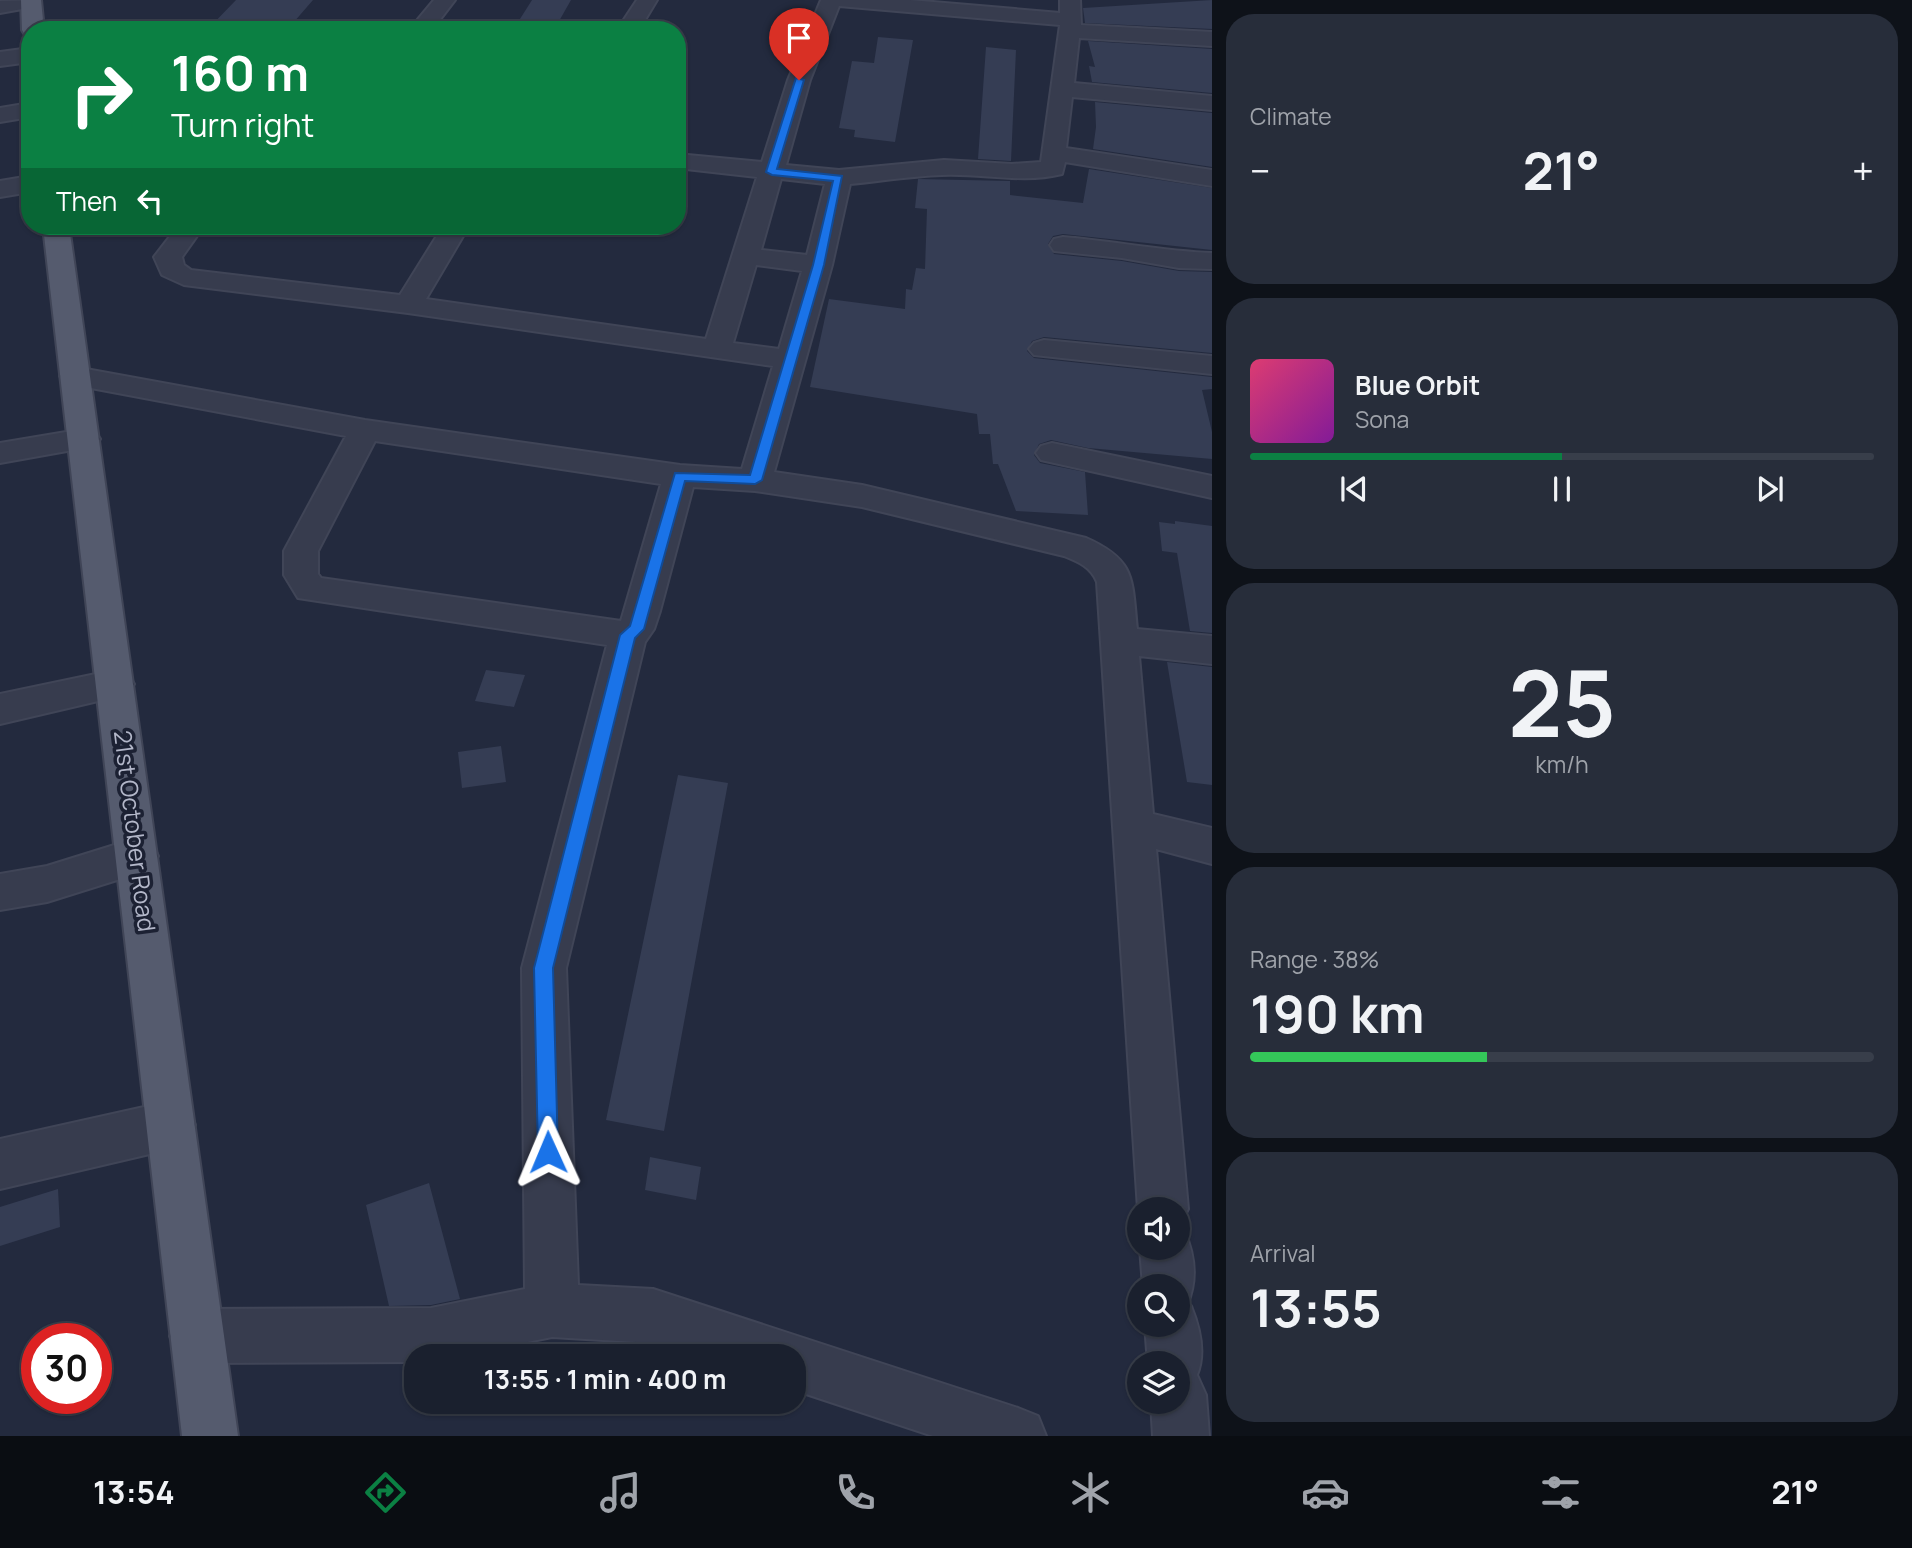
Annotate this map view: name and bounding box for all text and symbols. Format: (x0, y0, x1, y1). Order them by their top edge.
pin (769, 8, 829, 80)
icon: arrive (780, 19, 818, 57)
text: 160 m (171, 39, 309, 106)
icon: right (56, 49, 147, 140)
text: Climate (1250, 100, 1332, 132)
text: Turn right (171, 103, 314, 147)
text: 21° (1523, 135, 1600, 206)
text: − (1250, 144, 1271, 196)
text: + (1852, 144, 1874, 196)
icon: left (131, 182, 169, 220)
text: Then (56, 183, 117, 219)
text: Blue Orbit (1355, 367, 1480, 403)
text: Sona (1355, 403, 1409, 435)
icon: previous (1335, 470, 1373, 508)
icon: pause (1543, 470, 1581, 508)
icon: next (1751, 470, 1789, 508)
text: 25 (1508, 640, 1616, 764)
street label: 21st October Road (107, 728, 164, 933)
text: km/h (1535, 748, 1589, 780)
text: Range · 38% (1250, 943, 1379, 975)
text: 190 km (1250, 978, 1424, 1049)
position arrow (511, 1115, 585, 1189)
map controls (1127, 1197, 1190, 1414)
button: sound (1127, 1197, 1190, 1260)
text: Arrival (1250, 1237, 1316, 1269)
text: 13:55 (1250, 1272, 1382, 1343)
button: search (1127, 1274, 1190, 1337)
speed limit sign: 30 (21, 1323, 112, 1414)
button: layers (1127, 1351, 1190, 1414)
text: 13:55 · 1 min · 400 m (484, 1361, 726, 1397)
icon: directions (361, 1468, 410, 1517)
icon: music (596, 1468, 645, 1517)
icon: phone (831, 1468, 880, 1517)
icon: climate (1066, 1468, 1115, 1517)
icon: car (1301, 1468, 1350, 1517)
icon: filters (1536, 1468, 1585, 1517)
text: 13:54 (93, 1470, 175, 1514)
text: 21° (1771, 1470, 1819, 1514)

